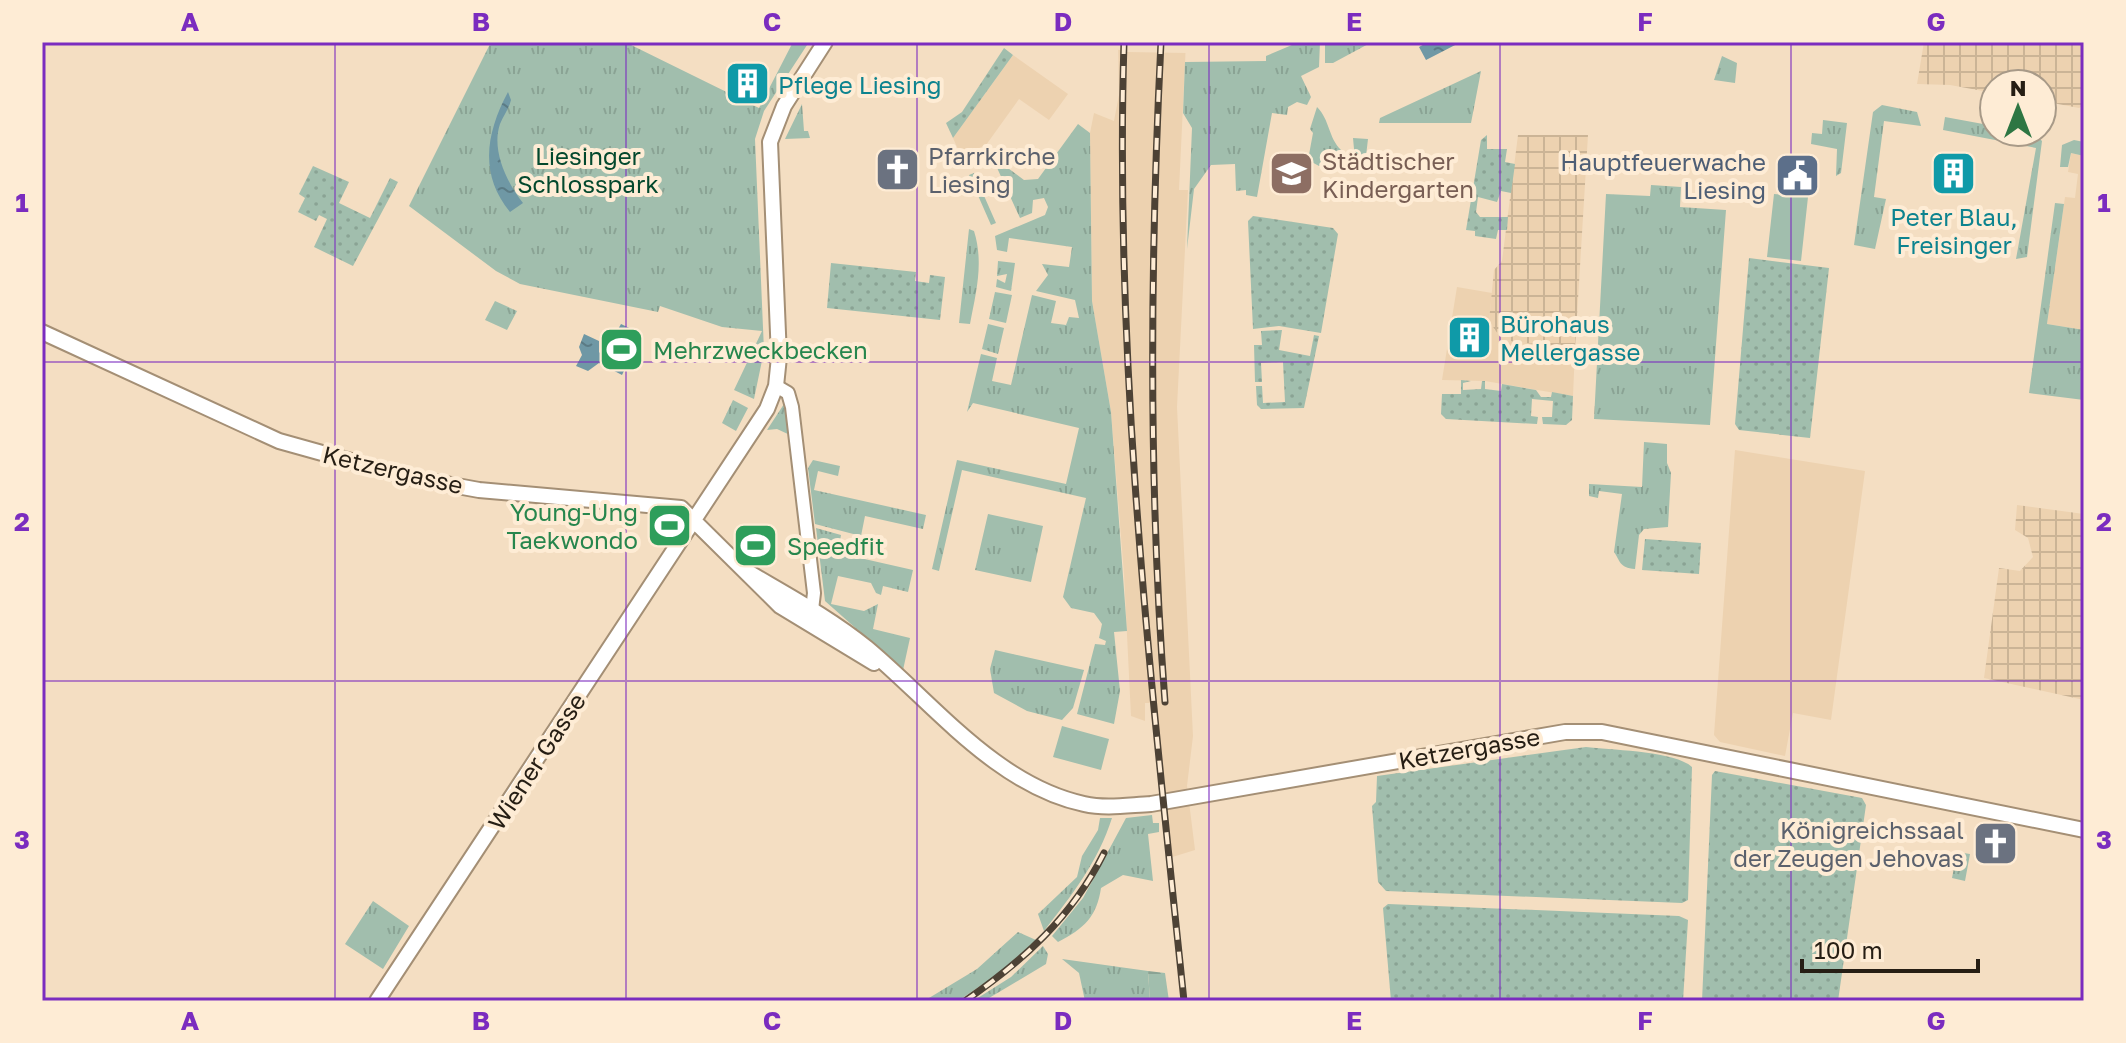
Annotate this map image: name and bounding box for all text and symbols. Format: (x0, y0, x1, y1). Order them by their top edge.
text: A (181, 6, 200, 37)
text: B (472, 6, 490, 37)
text: C (763, 6, 781, 37)
text: D (1054, 6, 1072, 37)
text: E (1346, 6, 1362, 37)
text: F (1637, 6, 1653, 37)
text: G (1926, 6, 1946, 37)
building icon: Pflege Liesing (723, 60, 771, 108)
north arrow (1978, 68, 2058, 148)
place label: Pflege Liesing (778, 70, 941, 99)
text: N (2010, 74, 2026, 101)
park label: Liesinger Schlosspark (517, 141, 659, 198)
place label: Pfarrkirche Liesing (928, 141, 1055, 198)
church icon: Pfarrkirche Liesing (873, 145, 921, 193)
place label: Städtischer Kindergarten (1322, 146, 1474, 203)
place label: Hauptfeuerwache Liesing (1560, 147, 1766, 204)
school or university icon: Städtischer Kindergarten (1267, 150, 1315, 198)
building icon: Peter Blau, Freisinger (1930, 150, 1978, 198)
public building icon: Hauptfeuerwache Liesing (1773, 151, 1821, 199)
text: 1 (15, 187, 29, 218)
text: 1 (2097, 187, 2111, 218)
place label: Peter Blau, Freisinger (1890, 202, 2018, 259)
place label: Bürohaus Mellergasse (1500, 309, 1640, 366)
building icon: Bürohaus Mellergasse (1445, 313, 1493, 361)
sports icon: Mehrzweckbecken (598, 325, 646, 373)
place label: Mehrzweckbecken (653, 335, 868, 364)
street label: Ketzergasse (320, 439, 466, 499)
place label: Young-Ung Taekwondo (506, 497, 638, 554)
sports icon: Young-Ung Taekwondo (645, 501, 693, 549)
text: 2 (14, 506, 30, 537)
text: 2 (2096, 506, 2112, 537)
sports icon: Speedfit (732, 521, 780, 569)
place label: Speedfit (787, 531, 885, 560)
street label: Wiener Gasse (481, 687, 591, 835)
street label: Ketzergasse (1396, 721, 1542, 775)
place label: Königreichssaal der Zeugen Jehovas (1733, 815, 1964, 872)
church icon: Königreichssaal der Zeugen Jehovas (1971, 819, 2019, 867)
text: 3 (14, 824, 30, 855)
text: 3 (2096, 824, 2112, 855)
scale bar (1802, 923, 1978, 973)
text: 100 m (1814, 935, 1883, 964)
text: A (181, 1005, 200, 1036)
text: B (472, 1005, 490, 1036)
text: C (763, 1005, 781, 1036)
text: D (1054, 1005, 1072, 1036)
text: E (1346, 1005, 1362, 1036)
text: F (1637, 1005, 1653, 1036)
text: G (1926, 1005, 1946, 1036)

